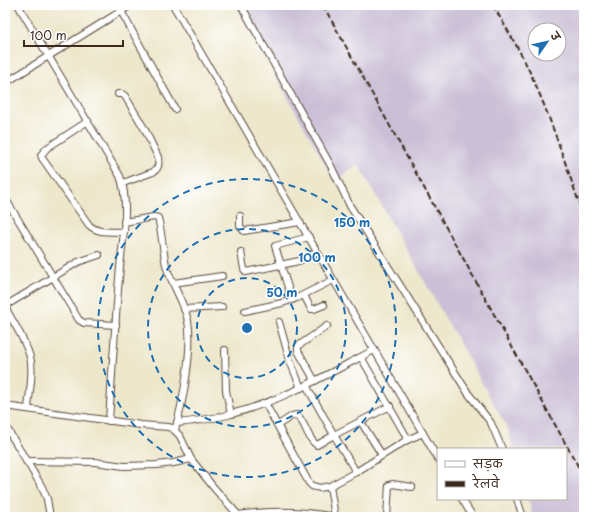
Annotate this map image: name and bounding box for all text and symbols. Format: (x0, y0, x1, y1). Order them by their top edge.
scale bar (24, 22, 123, 48)
north arrow (527, 22, 567, 62)
text: 100 m (30, 26, 67, 44)
text: उ (546, 28, 566, 45)
text: 150 m (334, 213, 370, 231)
text: 100 m (298, 248, 336, 266)
text: 50 m (266, 283, 298, 301)
centre of rings (240, 321, 254, 335)
legend (437, 448, 567, 500)
text: सड़क (472, 454, 504, 472)
text: रेलवे (471, 473, 500, 492)

